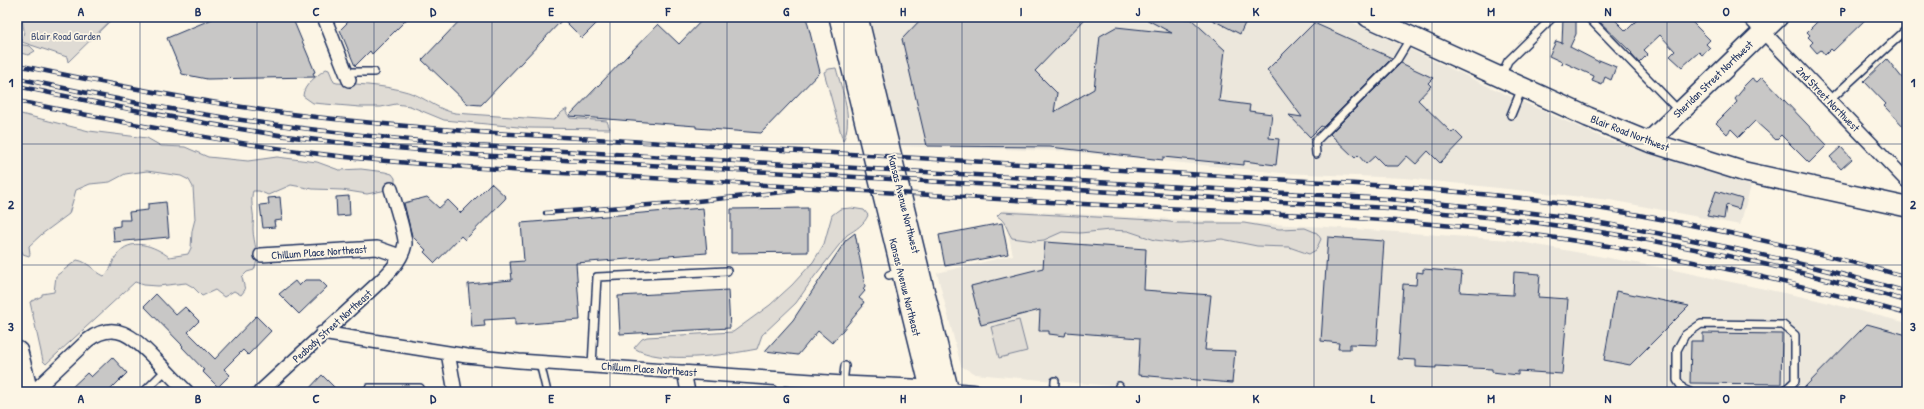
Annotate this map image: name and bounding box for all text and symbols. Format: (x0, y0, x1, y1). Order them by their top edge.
text: A (78, 2, 85, 20)
text: B (195, 2, 202, 20)
text: C (312, 2, 320, 20)
text: D (430, 2, 437, 20)
text: E (548, 2, 554, 20)
text: F (665, 2, 672, 20)
text: G (783, 2, 790, 20)
text: H (900, 2, 906, 20)
text: I (1019, 2, 1023, 20)
text: J (1136, 2, 1141, 20)
text: K (1253, 2, 1260, 20)
text: L (1371, 2, 1376, 20)
text: M (1487, 2, 1495, 20)
text: N (1605, 2, 1612, 20)
text: O (1722, 2, 1730, 20)
text: P (1840, 2, 1846, 20)
park label: Blair Road Garden (31, 29, 101, 43)
street label: Sheridan Street Northwest (1670, 37, 1756, 121)
street label: 2nd Street Northwest (1793, 63, 1863, 135)
text: 1 (9, 73, 14, 91)
text: 1 (1911, 73, 1916, 91)
street label: Blair Road Northwest (1589, 112, 1671, 154)
street label: Kansas Avenue Northwest (885, 153, 923, 255)
text: 2 (8, 195, 15, 213)
text: 2 (1910, 195, 1917, 213)
street label: Kansas Avenue Northeast (886, 237, 924, 338)
street label: Chillum Place Northeast (271, 242, 367, 262)
street label: Peabody Street Northeast (289, 286, 375, 365)
text: 3 (8, 317, 14, 335)
text: 3 (1910, 317, 1916, 335)
street label: Chillum Place Northeast (601, 359, 697, 379)
text: A (78, 389, 85, 407)
text: B (195, 389, 202, 407)
text: C (312, 389, 320, 407)
text: D (430, 389, 437, 407)
text: E (548, 389, 554, 407)
text: F (665, 389, 672, 407)
text: G (783, 389, 790, 407)
text: H (900, 389, 906, 407)
text: I (1019, 389, 1023, 407)
text: J (1136, 389, 1141, 407)
text: K (1253, 389, 1260, 407)
text: L (1371, 389, 1376, 407)
text: M (1487, 389, 1495, 407)
text: N (1605, 389, 1612, 407)
text: O (1722, 389, 1730, 407)
text: P (1840, 389, 1846, 407)

